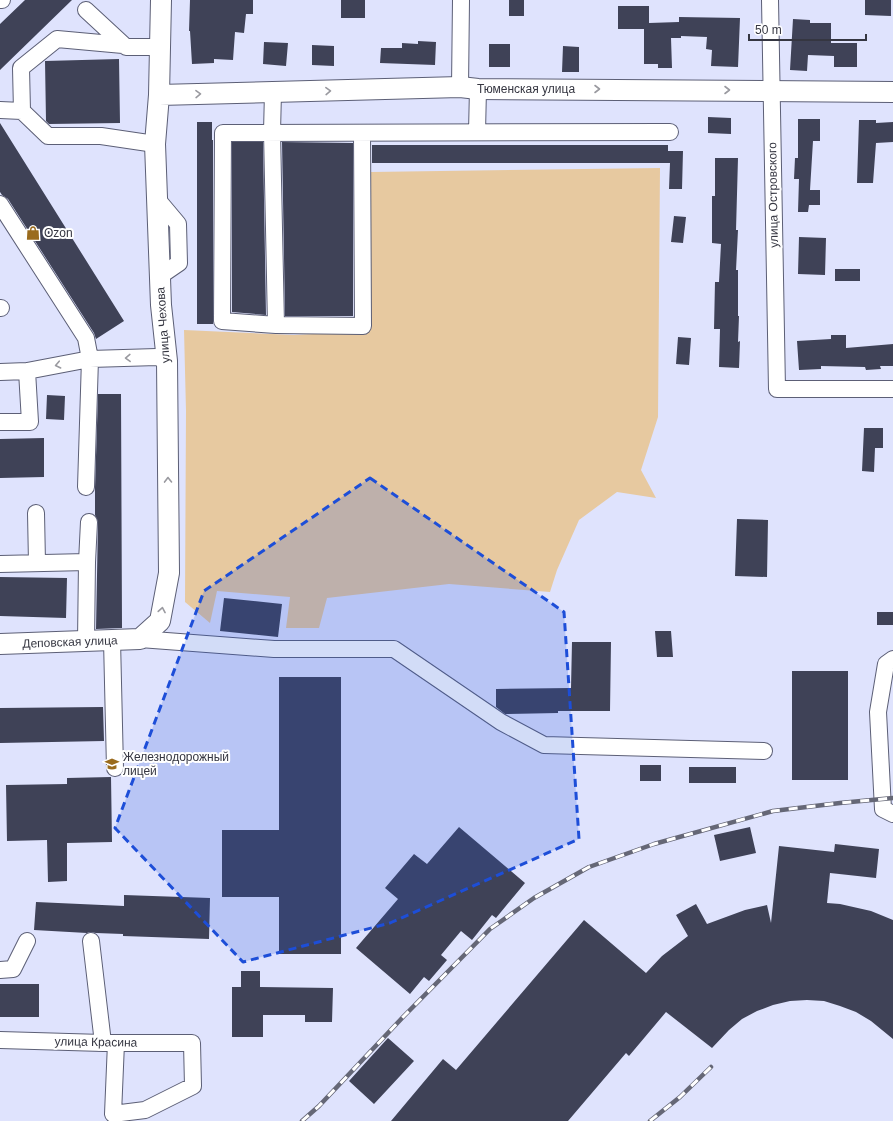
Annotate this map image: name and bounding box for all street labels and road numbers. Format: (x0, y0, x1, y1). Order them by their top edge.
street label: Тюменская улица (477, 82, 575, 96)
street label: улица Островского (765, 142, 781, 248)
street label: улица Чехова (153, 286, 173, 363)
street label: Деповская улица (22, 633, 118, 651)
street label: улица Красина (55, 1034, 138, 1050)

